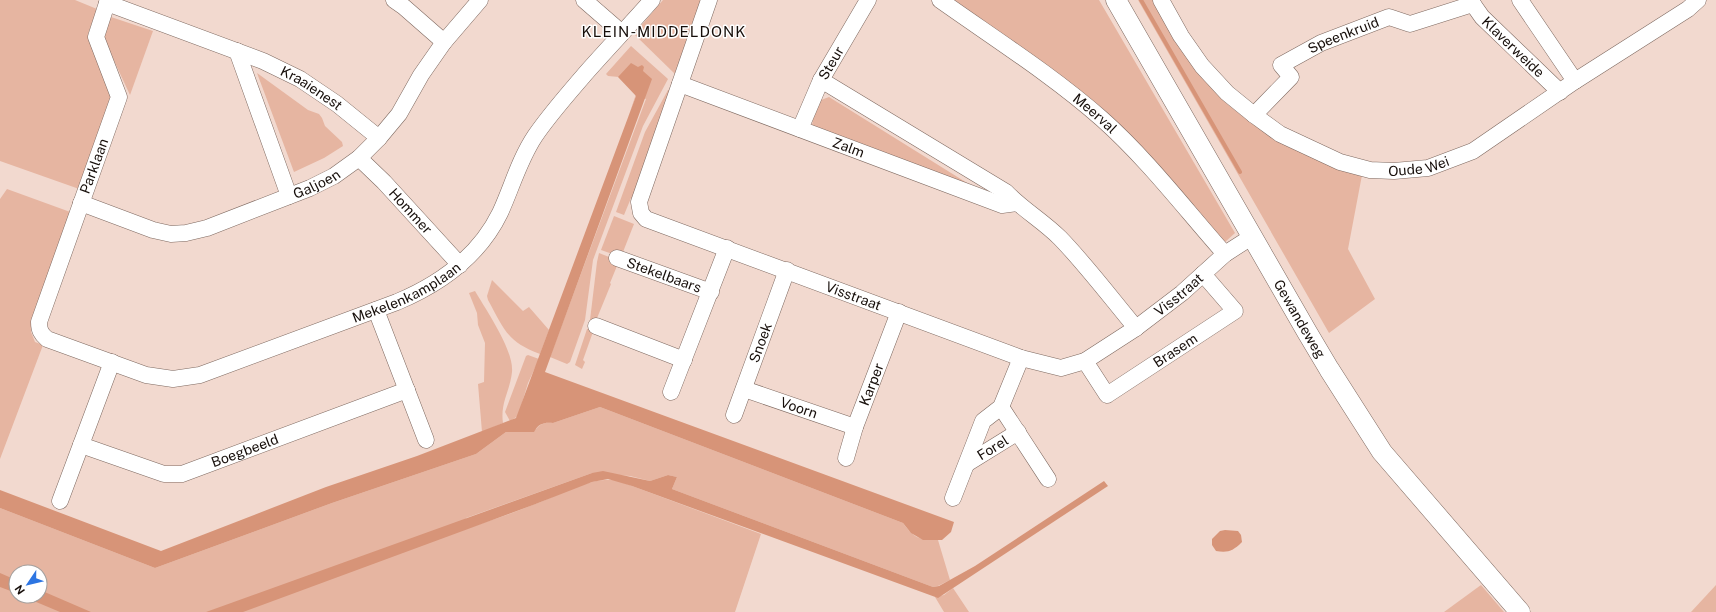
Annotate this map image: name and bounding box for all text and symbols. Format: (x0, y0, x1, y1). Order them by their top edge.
street label: Klaverweide (1479, 13, 1548, 81)
street label: Speenkruid (1305, 14, 1381, 57)
district label: KLEIN-MIDDELDONK (582, 23, 746, 40)
street label: Steur (815, 43, 847, 83)
street label: Kraaienest (278, 63, 346, 113)
street label: Meerval (1070, 90, 1120, 137)
street label: Zalm (830, 134, 867, 161)
street label: Parklaan (77, 136, 111, 196)
street label: Oude Wei (1388, 153, 1451, 179)
street label: Galjoen (291, 166, 343, 202)
street label: Hommer (386, 185, 435, 237)
street label: Stekelbaars (625, 254, 704, 296)
street label: Mekelenkamplaan (350, 259, 464, 326)
street label: Visstraat (1151, 270, 1206, 319)
street label: Gewandeweg (1271, 277, 1329, 361)
street label: Visstraat (823, 278, 884, 314)
street label: Snoek (746, 320, 775, 365)
street label: Brasem (1150, 330, 1200, 371)
street label: Karper (856, 361, 887, 408)
street label: Voorn (778, 394, 820, 422)
street label: Boegbeeld (209, 431, 281, 470)
street label: Forel (974, 432, 1011, 463)
north arrow (8, 564, 48, 604)
text: N (12, 583, 27, 597)

